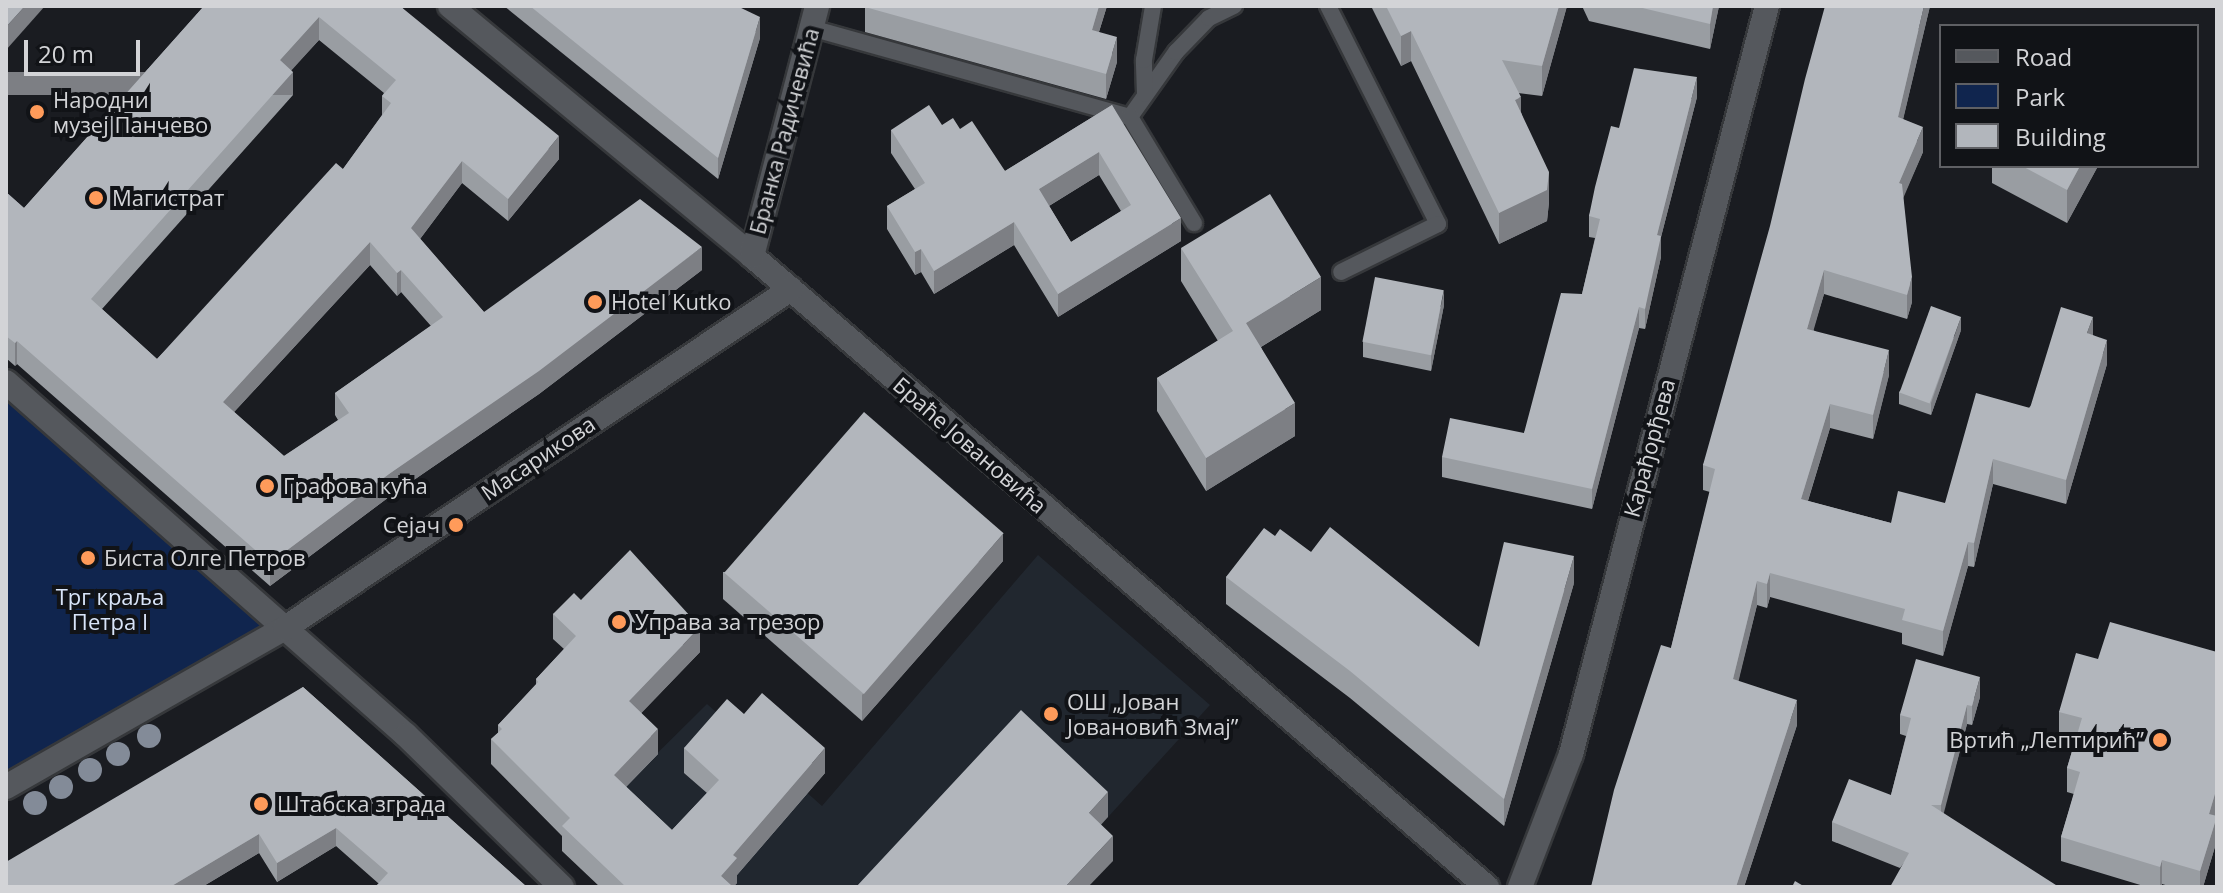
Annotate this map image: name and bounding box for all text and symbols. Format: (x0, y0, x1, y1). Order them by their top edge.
scale bar (28, 24, 144, 74)
legend (1939, 24, 2199, 168)
street label: Бранка Радичевића (744, 25, 824, 237)
text: 20 m (38, 37, 94, 70)
text: Road (2015, 40, 2072, 73)
text: Park (2015, 80, 2065, 113)
place label: Народни музеј Панчево (53, 86, 208, 138)
marker: Народни музеј Панчево (28, 103, 46, 121)
text: Building (2015, 120, 2106, 153)
place label: Магистрат (112, 185, 224, 211)
marker: Магистрат (87, 189, 105, 207)
place label: Hotel Kutko (611, 289, 732, 315)
marker: Hotel Kutko (586, 293, 604, 311)
street label: Браће Јовановића (888, 371, 1052, 519)
street label: Карађорђева (1618, 376, 1680, 520)
street label: Масарикова (476, 410, 600, 506)
place label: Графова кућа (283, 473, 428, 499)
marker: Графова кућа (258, 477, 276, 495)
place label: Сејач (383, 512, 440, 538)
marker: Сејач (447, 516, 465, 534)
place label: Биста Олге Петров (104, 545, 306, 571)
marker: Биста Олге Петров (79, 549, 97, 567)
park label: Трг краља Петра I (56, 583, 164, 634)
place label: Управа за трезор (635, 609, 821, 635)
marker: Управа за трезор (610, 613, 628, 631)
place label: ОШ „Јован Јовановић Змај” (1067, 688, 1238, 740)
marker: ОШ „Јован Јовановић Змај” (1042, 705, 1060, 723)
place label: Вртић „Лептирић” (1949, 727, 2144, 753)
marker: Вртић „Лептирић” (2151, 731, 2169, 749)
place label: Штабска зграда (277, 791, 446, 817)
marker: Штабска зграда (252, 795, 270, 813)

